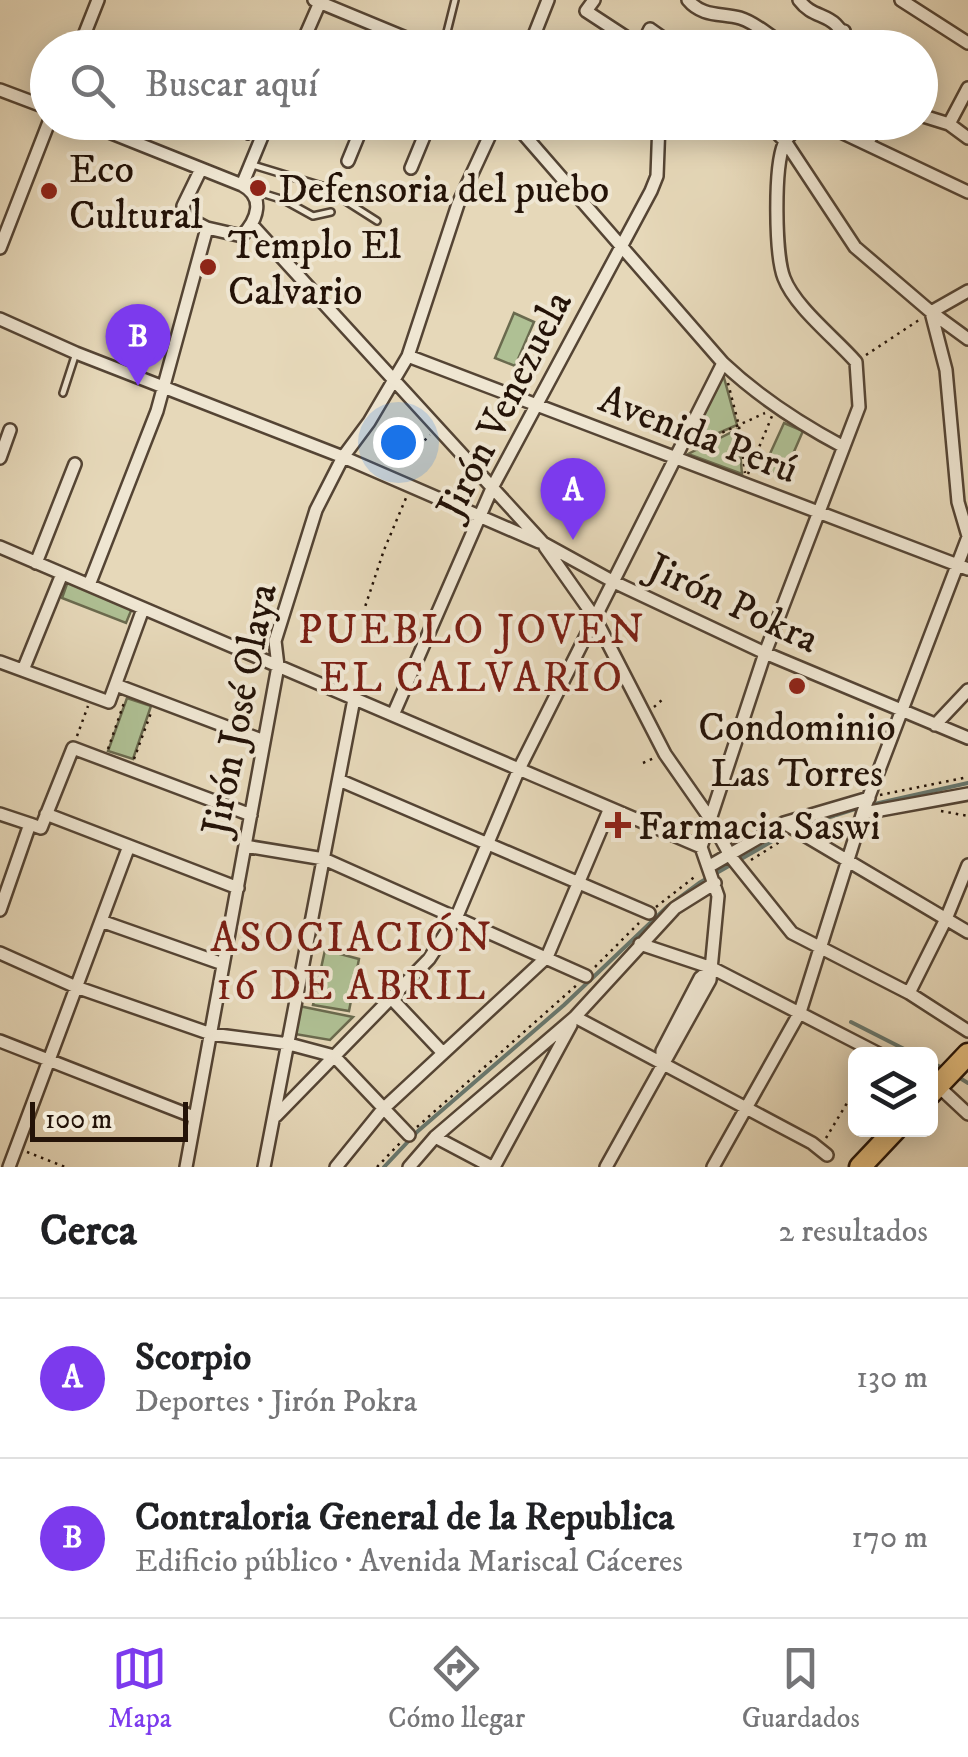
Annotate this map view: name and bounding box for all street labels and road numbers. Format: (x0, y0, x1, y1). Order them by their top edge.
street label: Jirón Venezuela (425, 283, 584, 531)
street label: Avenida Perú (591, 375, 804, 497)
street label: Jirón Pokra (636, 542, 826, 666)
street label: Jirón José Olaya (191, 580, 290, 843)

